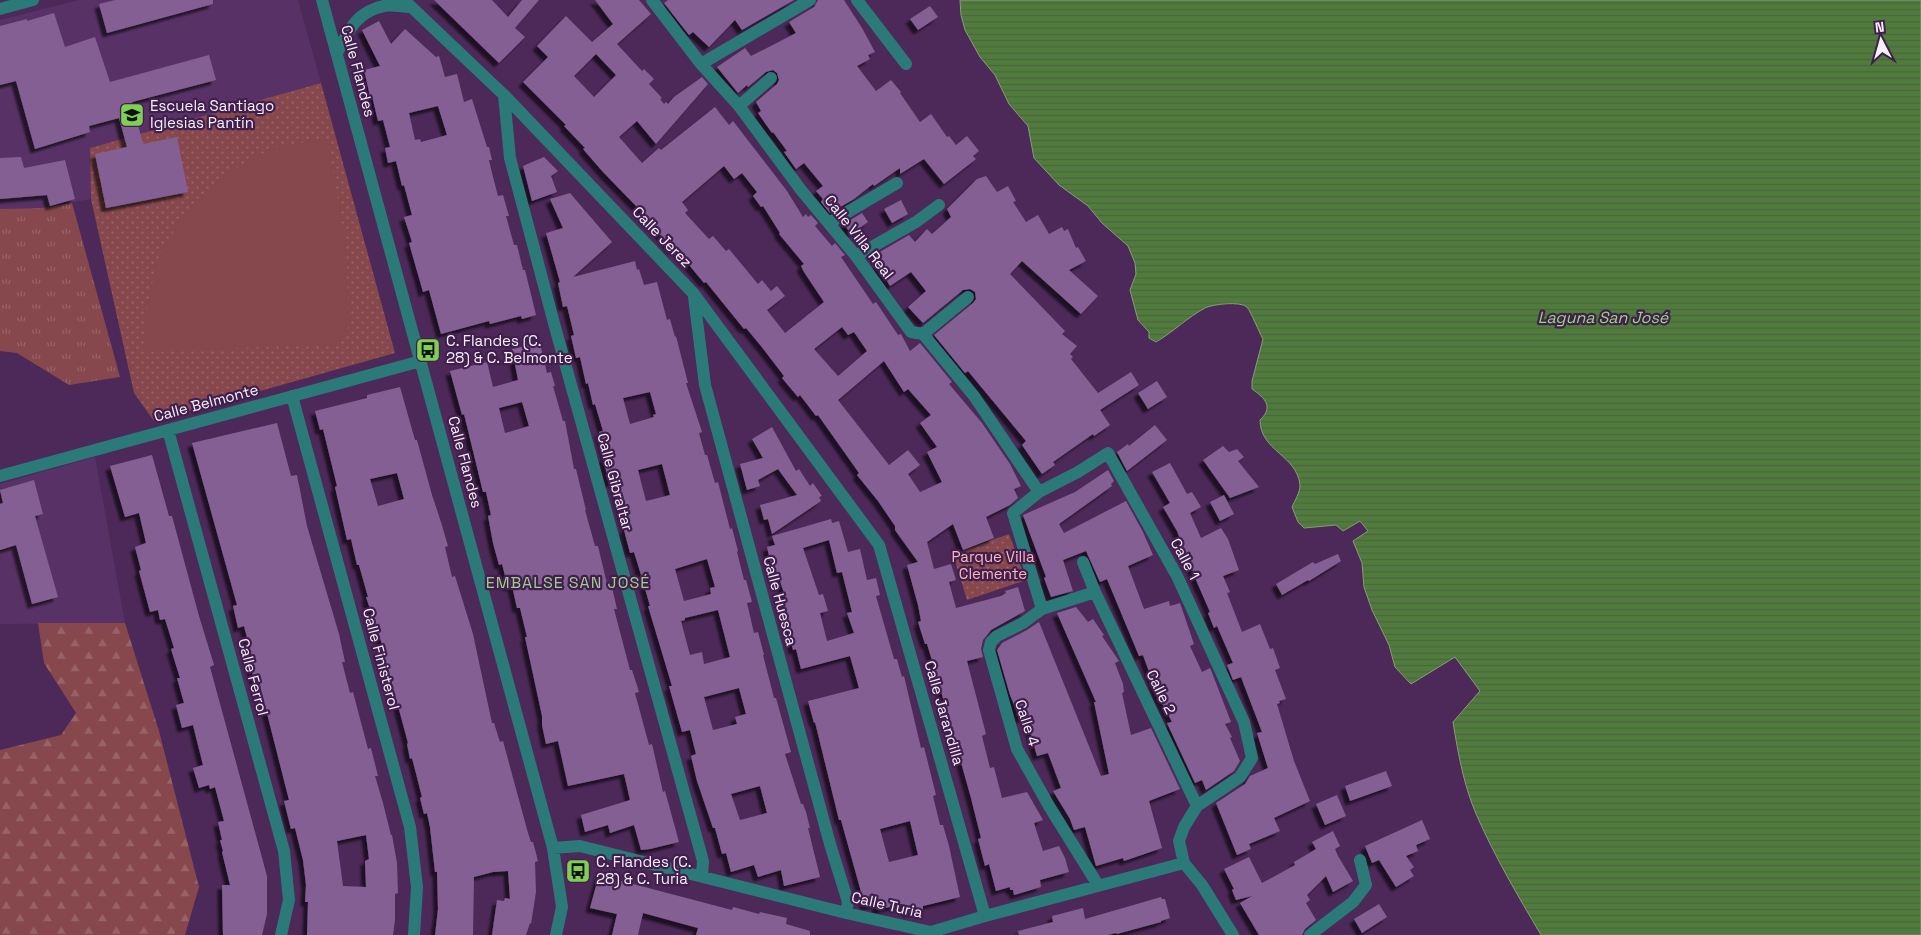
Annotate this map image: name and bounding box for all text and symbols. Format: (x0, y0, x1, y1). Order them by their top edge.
north arrow (1856, 15, 1906, 65)
text: N (1874, 18, 1885, 37)
street label: Calle Flandes (337, 23, 380, 119)
place label: Escuela Santiago Iglesias Pantín (150, 96, 274, 132)
school or university icon: Escuela Santiago Iglesias Pantín (119, 102, 145, 128)
street label: Calle Villa Real (821, 191, 898, 283)
street label: Calle Jerez (629, 202, 696, 271)
water label: Laguna San José (1538, 307, 1669, 328)
place label: C. Flandes (C. 28) & C. Belmonte (446, 331, 573, 368)
bus stop icon: C. Flandes (C. 28) & C. Belmonte (415, 337, 441, 363)
street label: Calle Belmonte (152, 379, 260, 426)
street label: Calle Flandes (444, 414, 487, 510)
street label: Calle Gibraltar (593, 431, 638, 533)
street label: Calle 1 (1167, 535, 1204, 583)
park label: Parque Villa Clemente (951, 547, 1035, 583)
street label: Calle Huesca (759, 554, 802, 648)
district label: EMBALSE SAN JOSÉ (486, 572, 650, 593)
street label: Calle Finisterol (359, 606, 404, 712)
street label: Calle Ferrol (234, 636, 273, 718)
street label: Calle Jarandilla (920, 658, 969, 768)
street label: Calle 2 (1143, 666, 1180, 717)
street label: Calle 4 (1011, 697, 1044, 748)
place label: C. Flandes (C. 28) & C. Turia (596, 852, 692, 889)
bus stop icon: C. Flandes (C. 28) & C. Turia (565, 858, 591, 884)
street label: Calle Turia (850, 887, 925, 922)

